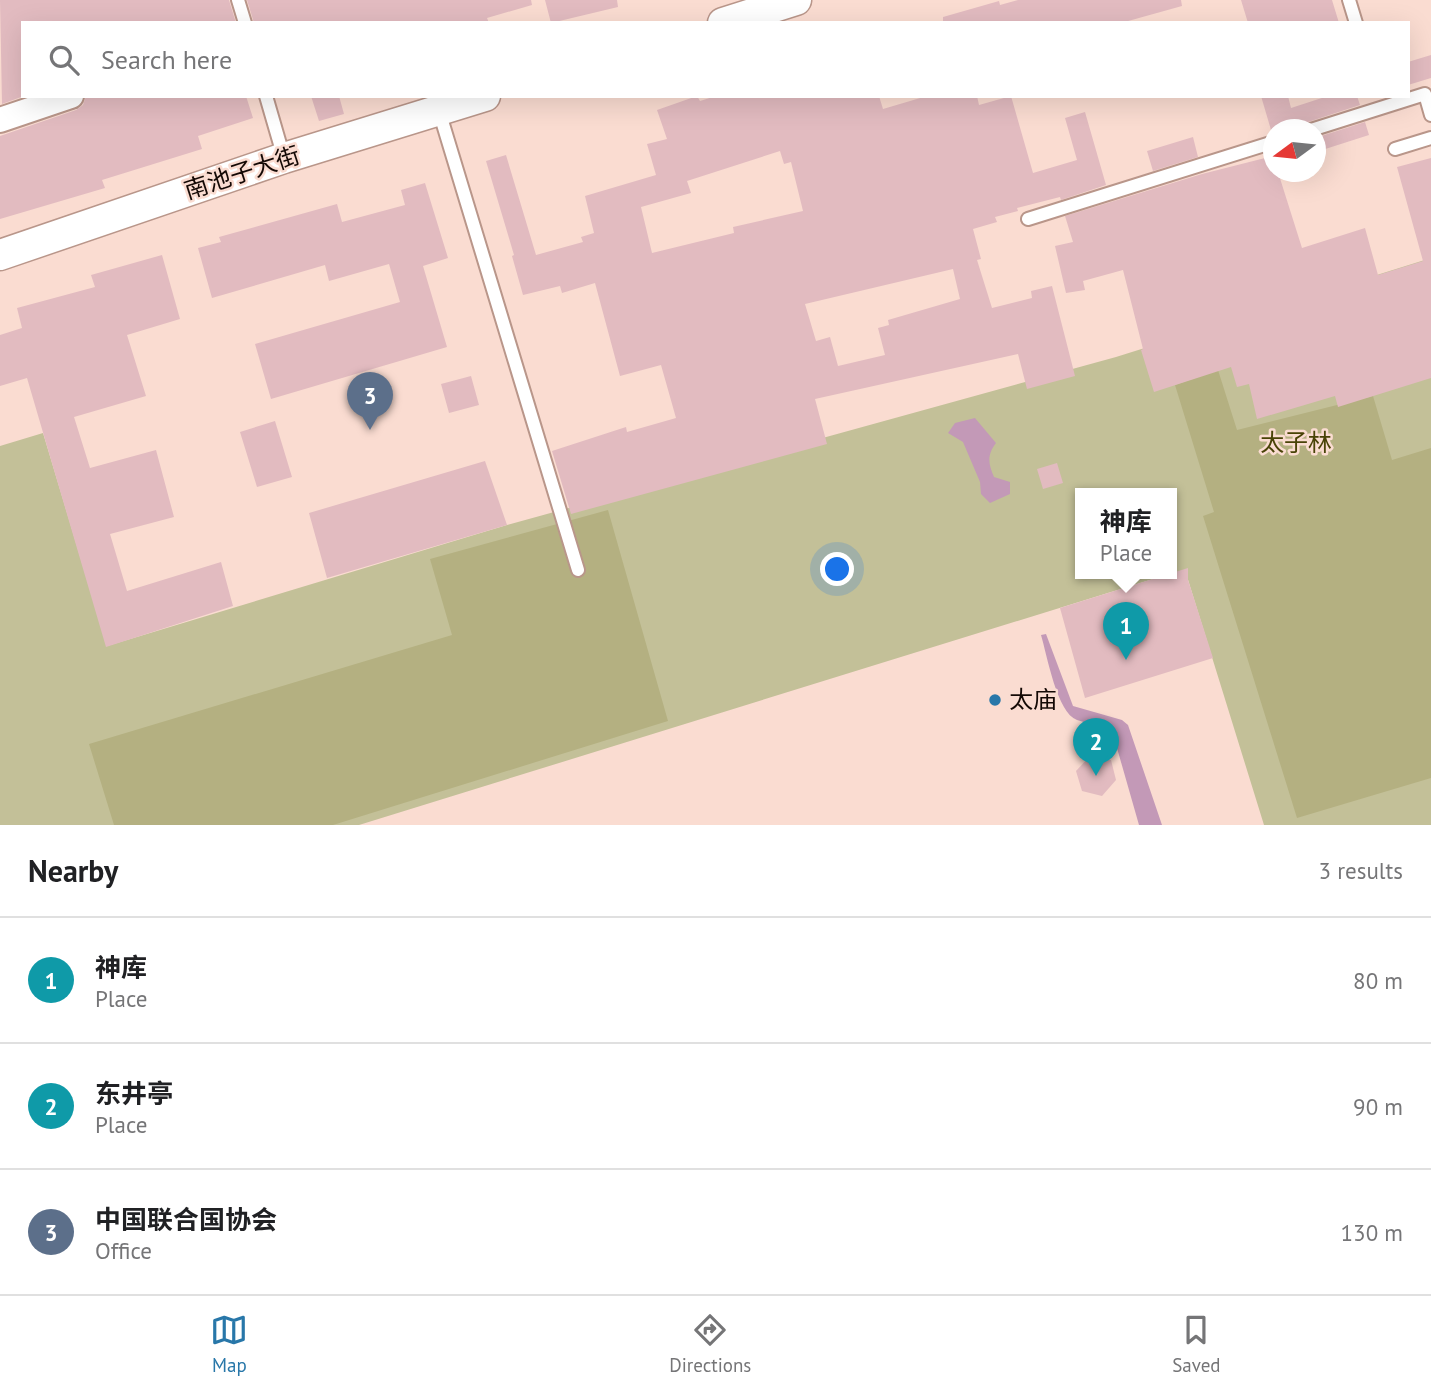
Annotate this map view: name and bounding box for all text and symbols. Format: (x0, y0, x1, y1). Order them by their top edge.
search box (21, 21, 1410, 98)
icon: search (45, 41, 83, 79)
text: Search here (101, 43, 232, 76)
north arrow (1263, 119, 1326, 182)
street label: 南池子大街 (180, 139, 304, 206)
pin: 3 (347, 372, 393, 430)
park label: 太子林 (1260, 427, 1332, 458)
popup (1075, 488, 1177, 579)
text: 神库 (1100, 505, 1152, 538)
text: Place (1100, 538, 1152, 567)
your location (820, 552, 854, 586)
pin: 1 (1103, 602, 1149, 660)
place label: 太庙 (1009, 684, 1057, 715)
marker: 太庙 (987, 692, 1003, 708)
pin: 2 (1073, 718, 1119, 776)
text: Nearby (28, 851, 118, 890)
text: 3 results (1319, 856, 1403, 885)
text: 神库 (95, 951, 147, 984)
text: 1 (44, 966, 58, 995)
text: 80 m (1353, 966, 1403, 995)
text: Place (95, 984, 148, 1013)
text: 东井亭 (95, 1077, 173, 1110)
text: 2 (44, 1092, 58, 1121)
text: 90 m (1353, 1092, 1403, 1121)
text: Place (95, 1110, 148, 1139)
text: 中国联合国协会 (95, 1203, 277, 1236)
text: 3 (44, 1218, 58, 1247)
text: 130 m (1341, 1218, 1403, 1247)
text: Office (95, 1236, 152, 1265)
tab: Map (210, 1311, 248, 1377)
tab: Directions (669, 1311, 751, 1377)
tab: Saved (1172, 1311, 1221, 1377)

